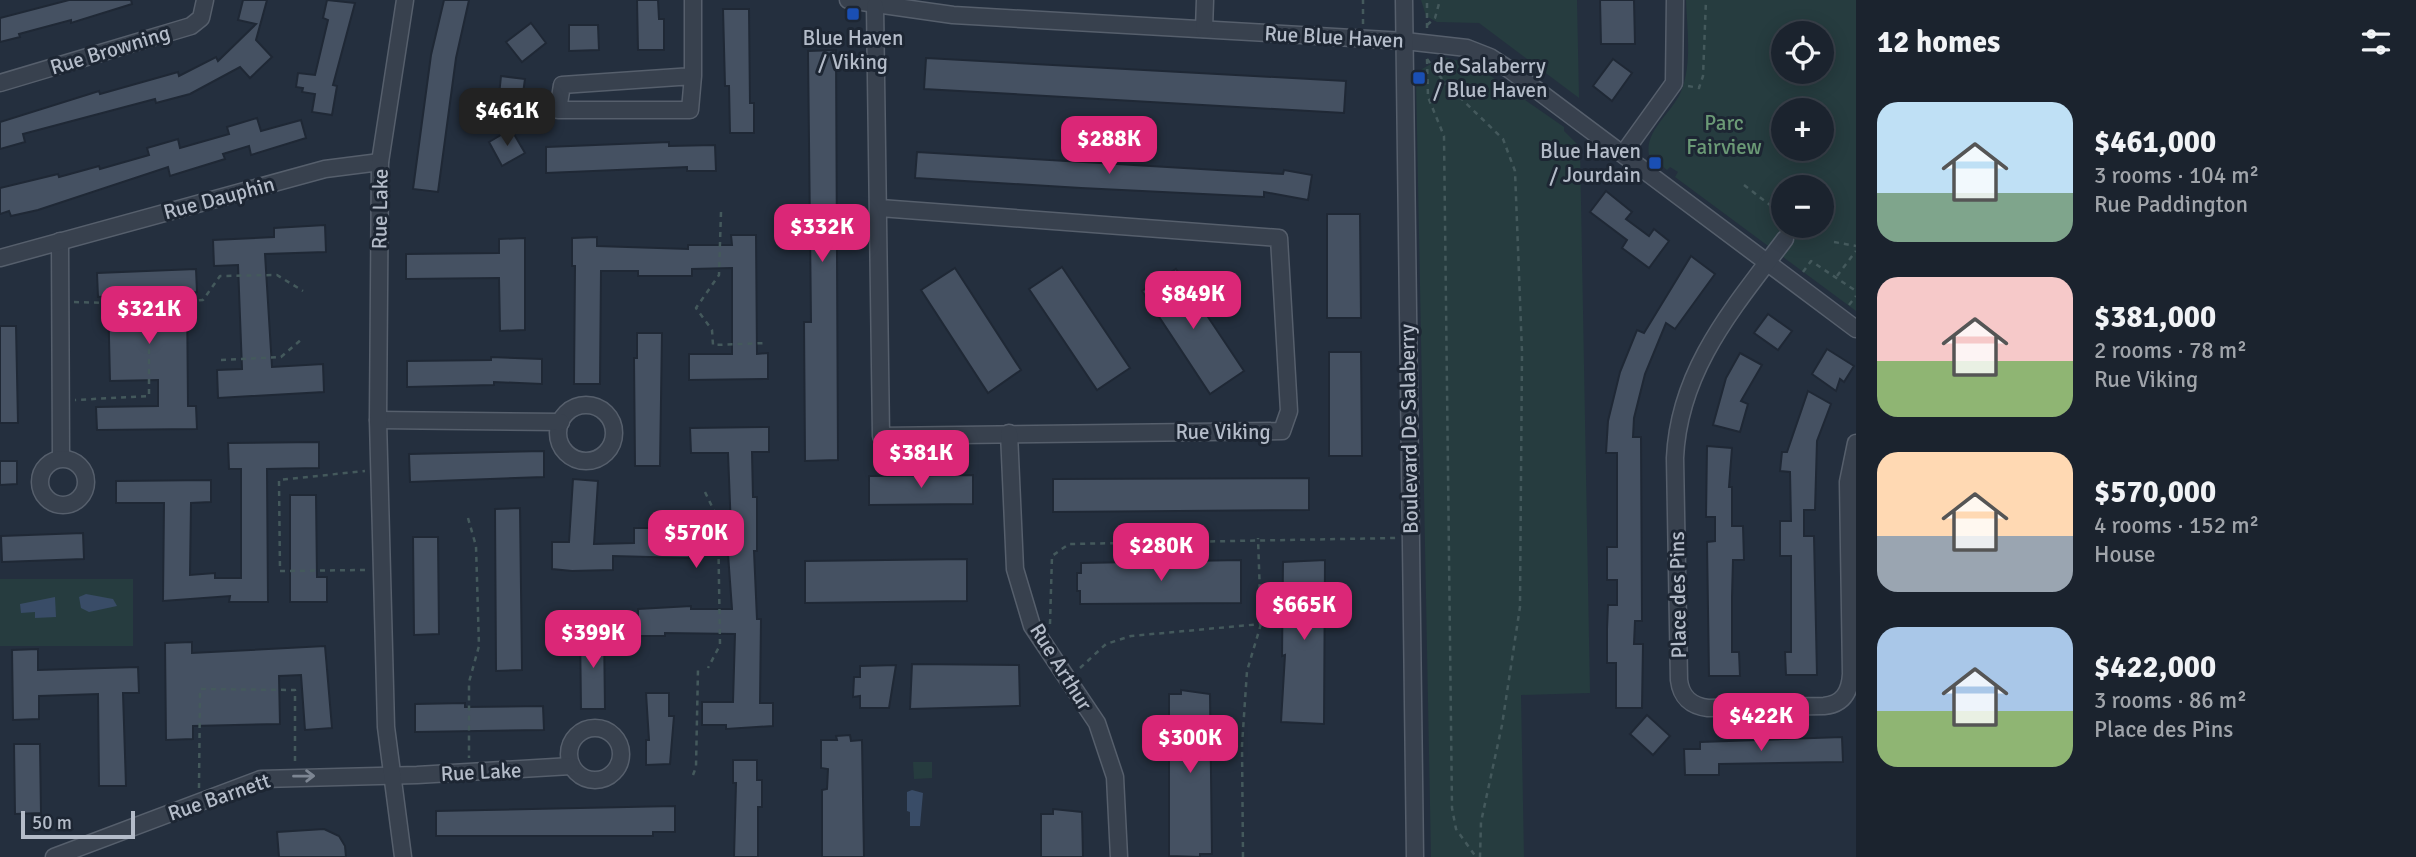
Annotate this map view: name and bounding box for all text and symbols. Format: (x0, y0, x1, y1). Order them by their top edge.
marker: Blue Haven / Viking (845, 6, 861, 22)
street label: Rue Browning (47, 19, 173, 81)
street label: Rue Blue Haven (1264, 20, 1404, 54)
map controls (1771, 21, 1834, 238)
button: locate (1771, 21, 1834, 84)
icon: filters (2357, 23, 2395, 61)
text: 12 homes (1877, 24, 2000, 61)
place label: Blue Haven / Viking (803, 25, 903, 75)
place label: de Salaberry / Blue Haven (1433, 53, 1547, 103)
marker: de Salaberry / Blue Haven (1411, 70, 1427, 86)
pin: $461K (458, 88, 556, 148)
text: $461K (475, 96, 539, 125)
button: + (1771, 98, 1834, 161)
park label: Parc Fairview (1686, 110, 1762, 160)
pin: $288K (1060, 116, 1158, 176)
text: $288K (1077, 124, 1141, 153)
text: $461,000 (2094, 124, 2216, 161)
icon: home (1933, 130, 2017, 214)
place label: Blue Haven / Jourdain (1540, 138, 1641, 188)
marker: Blue Haven / Jourdain (1647, 155, 1663, 171)
text: 3 rooms · 104 m² (2094, 161, 2259, 190)
street label: Rue Lake (366, 168, 394, 250)
street label: Rue Dauphin (161, 171, 277, 225)
button: − (1771, 175, 1834, 238)
text: Rue Paddington (2094, 190, 2248, 219)
pin: $332K (773, 204, 871, 264)
text: $332K (790, 212, 854, 241)
pin: $849K (1144, 272, 1242, 331)
text: $849K (1161, 279, 1225, 308)
pin: $321K (100, 286, 198, 346)
text: $321K (117, 294, 181, 323)
text: $381,000 (2094, 299, 2216, 336)
icon: home (1933, 305, 2017, 389)
street label: Boulevard De Salaberry (1394, 324, 1424, 534)
text: 2 rooms · 78 m² (2094, 336, 2247, 365)
text: Rue Viking (2094, 365, 2198, 394)
street label: Rue Viking (1175, 419, 1271, 445)
pin: $381K (872, 430, 970, 490)
text: $381K (889, 438, 953, 467)
text: $570,000 (2094, 474, 2216, 511)
icon: home (1933, 480, 2017, 564)
pin: $570K (647, 510, 745, 570)
text: 4 rooms · 152 m² (2094, 511, 2259, 540)
text: $570K (664, 518, 728, 547)
pin: $280K (1112, 524, 1210, 583)
text: $280K (1129, 531, 1193, 560)
street label: Place des Pins (1664, 531, 1692, 659)
text: House (2094, 540, 2156, 569)
pin: $665K (1255, 582, 1353, 642)
text: $665K (1272, 590, 1336, 619)
pin: $399K (544, 610, 642, 670)
text: $399K (561, 618, 625, 647)
street label: Rue Arthur (1024, 619, 1098, 716)
text: $422,000 (2094, 649, 2216, 686)
icon: home (1933, 655, 2017, 739)
text: 3 rooms · 86 m² (2094, 686, 2247, 715)
pin: $422K (1712, 694, 1810, 753)
text: $422K (1729, 701, 1793, 730)
text: Place des Pins (2094, 715, 2233, 744)
pin: $300K (1141, 716, 1239, 775)
text: $300K (1158, 723, 1222, 752)
street label: Rue Lake (440, 757, 522, 787)
street label: Rue Barnett (164, 767, 274, 827)
one-way arrow (292, 769, 315, 783)
scale bar (21, 808, 135, 840)
text: 50 m (32, 811, 72, 835)

